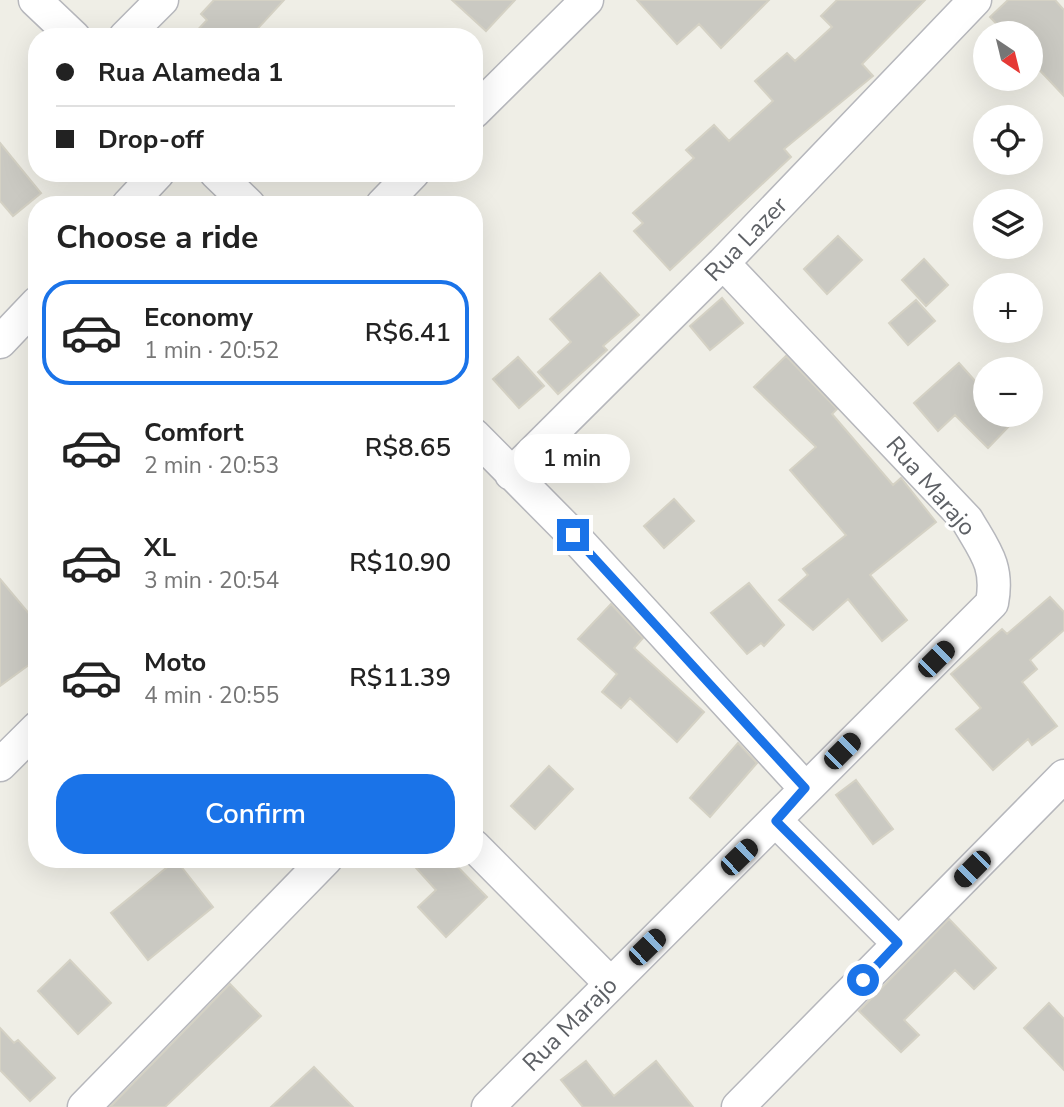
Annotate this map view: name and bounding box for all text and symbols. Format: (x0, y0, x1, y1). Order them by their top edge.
north arrow (973, 21, 1043, 91)
map controls (973, 21, 1043, 427)
text: Rua Alameda 1 (98, 55, 283, 90)
button: locate (973, 105, 1043, 175)
text: Drop-off (98, 122, 204, 157)
street label: Rua Lazer (698, 189, 795, 288)
button: layers (973, 189, 1043, 259)
text: Choose a ride (56, 216, 258, 259)
button: + (973, 273, 1043, 343)
text: Economy (144, 300, 253, 335)
icon: car (60, 301, 123, 364)
text: R$6.41 (365, 315, 451, 350)
text: 1 min · 20:52 (144, 335, 279, 366)
button: − (973, 357, 1043, 427)
text: Comfort (144, 415, 244, 450)
icon: car (60, 416, 123, 479)
text: R$8.65 (365, 430, 451, 465)
street label: Rua Marajo (879, 430, 983, 542)
callout: 1 min (515, 434, 631, 482)
text: 1 min (543, 443, 601, 474)
text: 2 min · 20:53 (144, 450, 279, 481)
route end (557, 519, 589, 551)
text: XL (144, 530, 176, 565)
icon: car (60, 531, 123, 594)
text: R$10.90 (349, 545, 451, 580)
text: 3 min · 20:54 (144, 565, 279, 596)
car (914, 637, 959, 681)
text: Moto (144, 645, 206, 680)
icon: car (60, 646, 123, 709)
text: R$11.39 (349, 660, 451, 695)
text: 4 min · 20:55 (144, 680, 279, 711)
car (820, 729, 865, 773)
button: Confirm (56, 774, 455, 854)
car (717, 835, 762, 879)
car (950, 847, 995, 891)
car (625, 925, 670, 969)
route start (847, 964, 879, 996)
street label: Rua Marajo (516, 970, 624, 1078)

